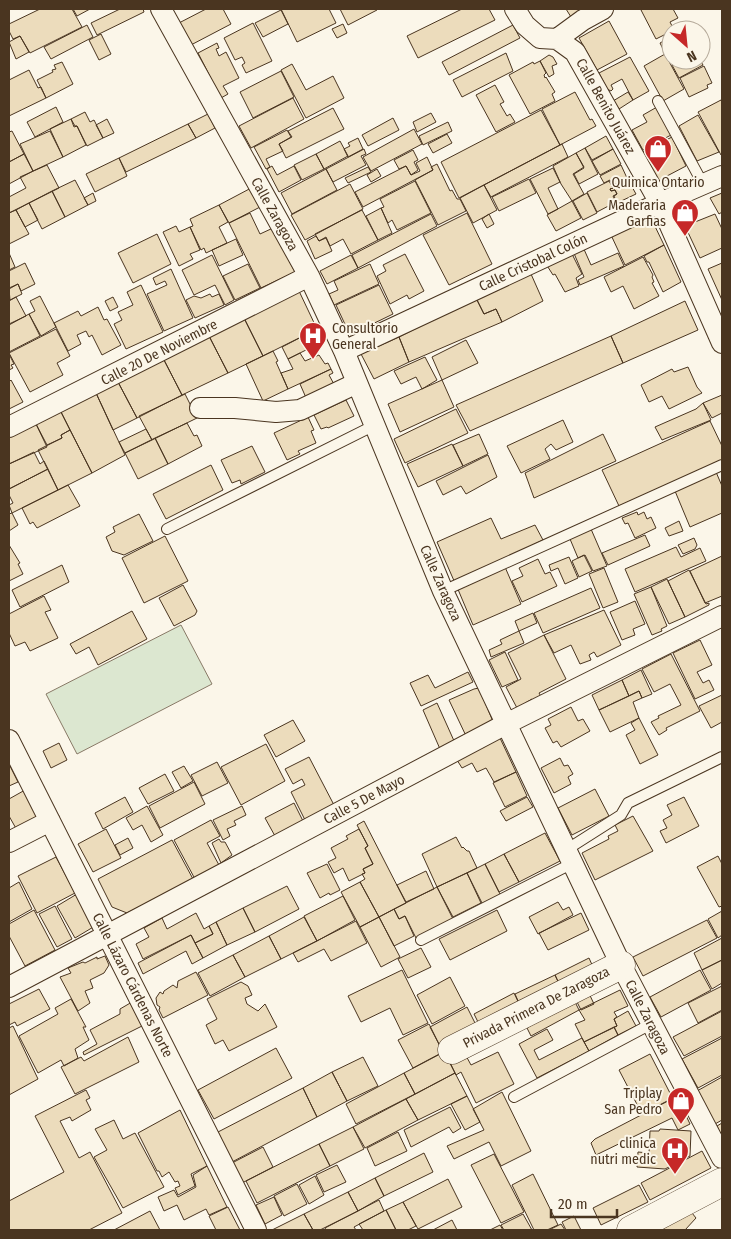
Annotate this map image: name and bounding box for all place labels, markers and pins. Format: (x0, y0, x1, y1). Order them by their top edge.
shop icon: Quimica Ontario (643, 134, 673, 173)
place label: Quimica Ontario (611, 174, 705, 191)
place label: Maderaria Garfias (608, 197, 666, 230)
shop icon: Maderaria Garfias (670, 198, 700, 237)
place label: Consultorio General (332, 320, 398, 353)
hospital icon: Consultorio General (298, 321, 328, 360)
place label: Triplay San Pedro (604, 1085, 663, 1118)
shop icon: Triplay San Pedro (666, 1086, 696, 1125)
place label: clinica nutri medic (590, 1135, 656, 1168)
hospital icon: clinica nutri medic (660, 1136, 690, 1175)

